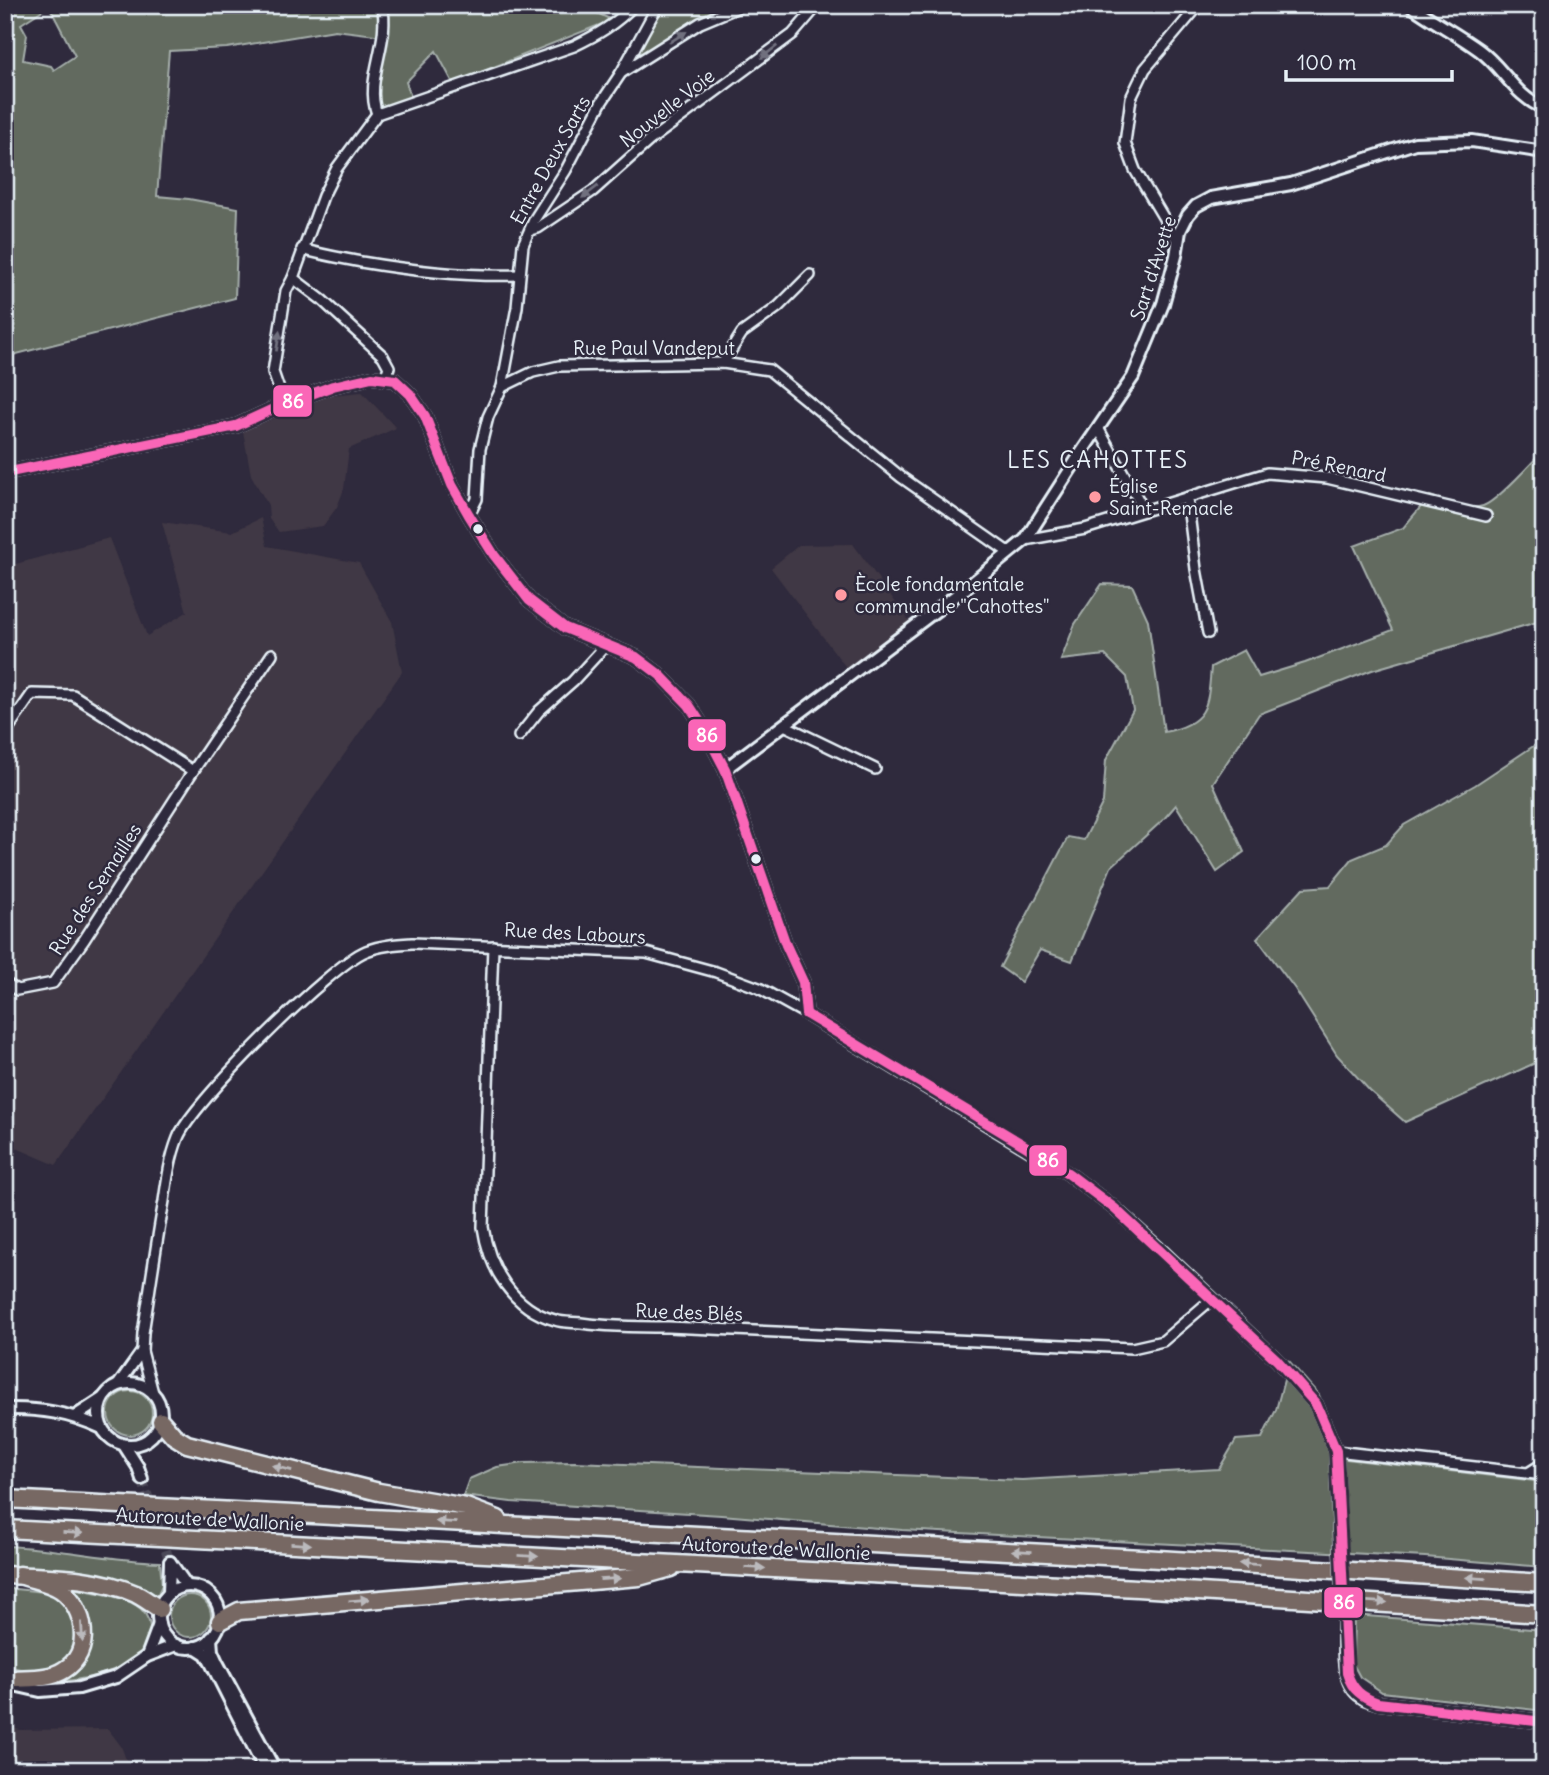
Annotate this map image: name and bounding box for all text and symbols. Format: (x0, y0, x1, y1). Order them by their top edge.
one-way arrow (669, 30, 688, 43)
scale bar (1286, 38, 1453, 82)
one-way arrow (761, 45, 779, 60)
text: 100 m (1297, 49, 1356, 76)
street label: Nouvelle Voie (615, 64, 719, 152)
street label: Entre Deux Sarts (505, 92, 595, 228)
one-way arrow (581, 185, 599, 199)
street label: Sart d'Avette (1125, 213, 1181, 323)
one-way arrow (273, 330, 284, 352)
street label: Rue Paul Vandeput (573, 336, 735, 360)
line badge: 86 (272, 384, 313, 418)
text: 86 (282, 389, 304, 413)
district label: LES CAHOTTES (1007, 445, 1189, 474)
street label: Pré Renard (1290, 445, 1388, 487)
place label: Église Saint-Remacle (1109, 474, 1233, 520)
marker: Église Saint-Remacle (1087, 489, 1103, 505)
unlabelled marker (471, 522, 485, 536)
place label: Ècole fondamentale communale "Cahottes" (855, 572, 1050, 618)
marker: Ècole fondamentale communale "Cahottes" (833, 587, 849, 603)
line badge: 86 (687, 718, 727, 752)
text: 86 (696, 723, 718, 747)
street label: Rue des Semailles (43, 819, 147, 959)
unlabelled marker (749, 852, 763, 866)
street label: Rue des Labours (504, 917, 646, 949)
line badge: 86 (1028, 1144, 1068, 1177)
text: 86 (1037, 1148, 1059, 1172)
street label: Rue des Blés (635, 1298, 743, 1326)
one-way arrow (271, 1462, 293, 1473)
street label: Autoroute de Wallonie (115, 1502, 305, 1536)
one-way arrow (434, 1516, 456, 1527)
one-way arrow (63, 1527, 85, 1538)
street label: Autoroute de Wallonie (681, 1531, 871, 1565)
one-way arrow (290, 1539, 312, 1550)
one-way arrow (1010, 1546, 1032, 1557)
one-way arrow (517, 1551, 539, 1562)
one-way arrow (1237, 1558, 1259, 1569)
one-way arrow (744, 1563, 766, 1574)
one-way arrow (1465, 1572, 1487, 1583)
one-way arrow (599, 1573, 621, 1584)
line badge: 86 (1323, 1586, 1364, 1619)
text: 86 (1333, 1590, 1355, 1614)
one-way arrow (348, 1594, 370, 1605)
one-way arrow (1366, 1597, 1388, 1608)
one-way arrow (76, 1621, 87, 1643)

